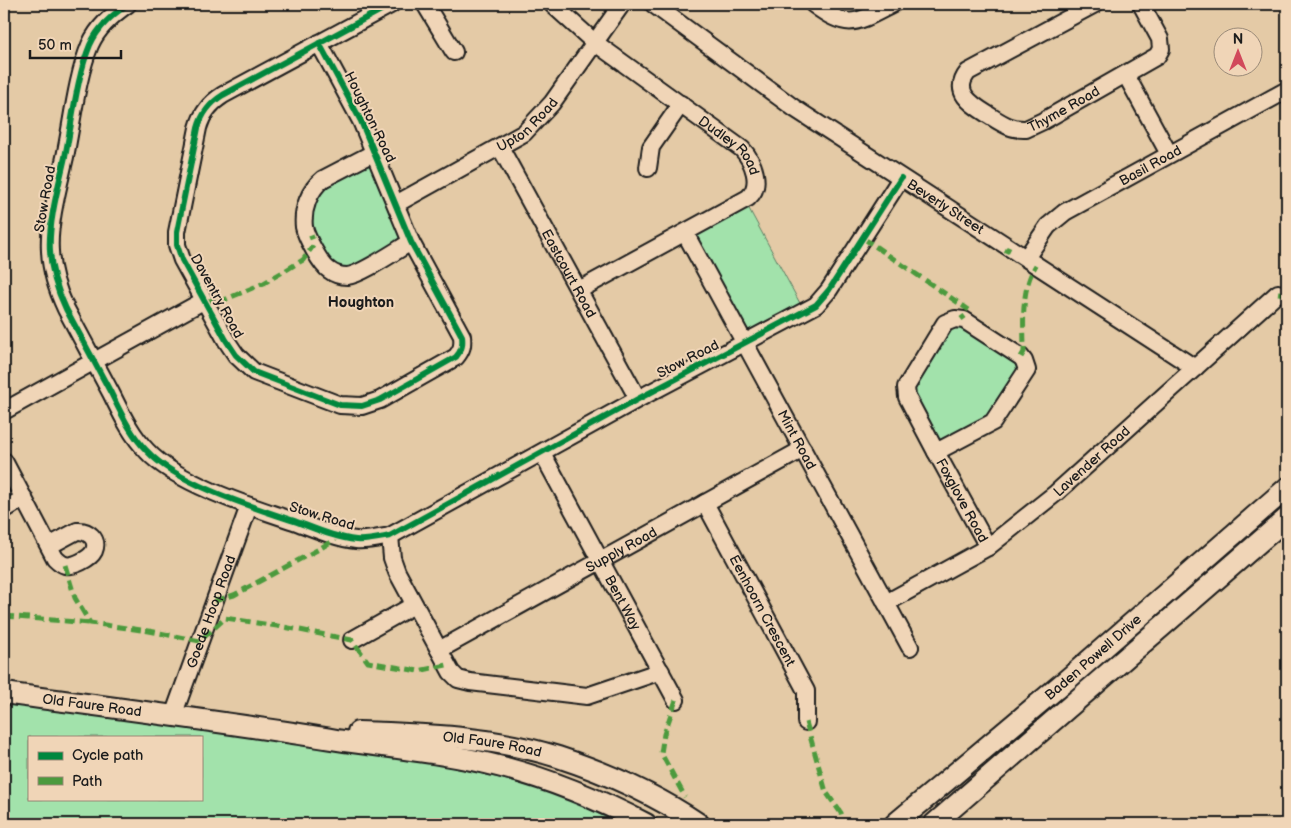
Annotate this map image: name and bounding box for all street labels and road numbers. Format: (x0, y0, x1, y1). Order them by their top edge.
street label: Houghton Road (341, 69, 399, 165)
street label: Thyme Road (1025, 82, 1103, 135)
street label: Upton Road (493, 94, 561, 155)
street label: Dudley Road (695, 112, 763, 177)
street label: Basil Road (1116, 141, 1184, 189)
street label: Stow Road (31, 164, 59, 234)
street label: Beverly Street (904, 175, 988, 238)
street label: Eastcourt Road (538, 226, 600, 320)
street label: Daventry Road (187, 251, 247, 341)
street label: Stow Road (654, 336, 722, 382)
street label: Mint Road (774, 407, 820, 472)
street label: Lavender Road (1050, 422, 1133, 500)
street label: Foxglove Road (933, 455, 992, 545)
street label: Stow Road (287, 498, 357, 534)
street label: Supply Road (582, 523, 660, 576)
street label: Eenhoorn Crescent (726, 552, 800, 670)
street label: Goede Hoop Road (183, 553, 239, 670)
street label: Bent Way (601, 572, 645, 633)
street label: Baden Powell Drive (1041, 610, 1145, 703)
street label: Old Faure Road (42, 690, 143, 720)
street label: Old Faure Road (442, 728, 544, 760)

